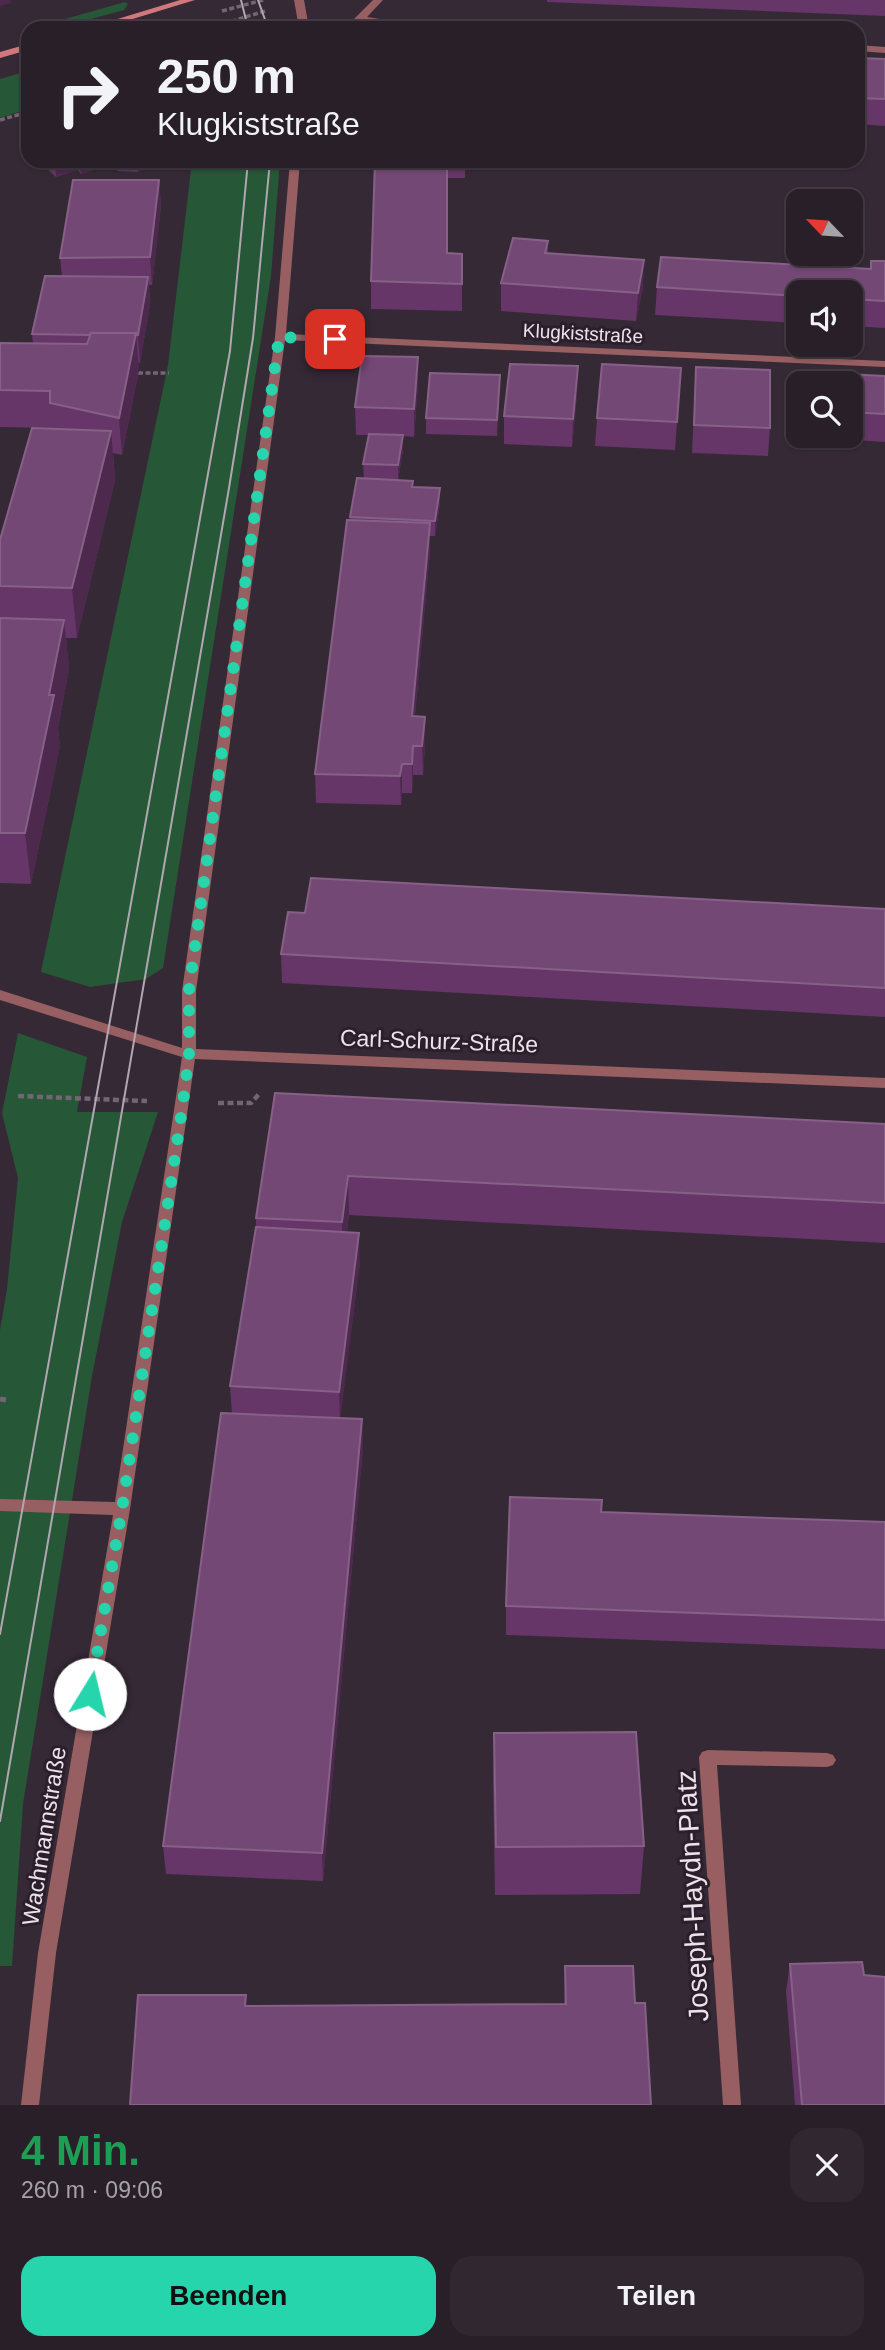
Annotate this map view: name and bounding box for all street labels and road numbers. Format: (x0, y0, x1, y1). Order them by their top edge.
street label: Klugkiststraße (522, 320, 644, 347)
street label: Carl-Schurz-Straße (340, 1025, 538, 1057)
street label: Wachmannstraße (17, 1745, 71, 1927)
street label: Joseph-Haydn-Platz (670, 1769, 715, 2023)

